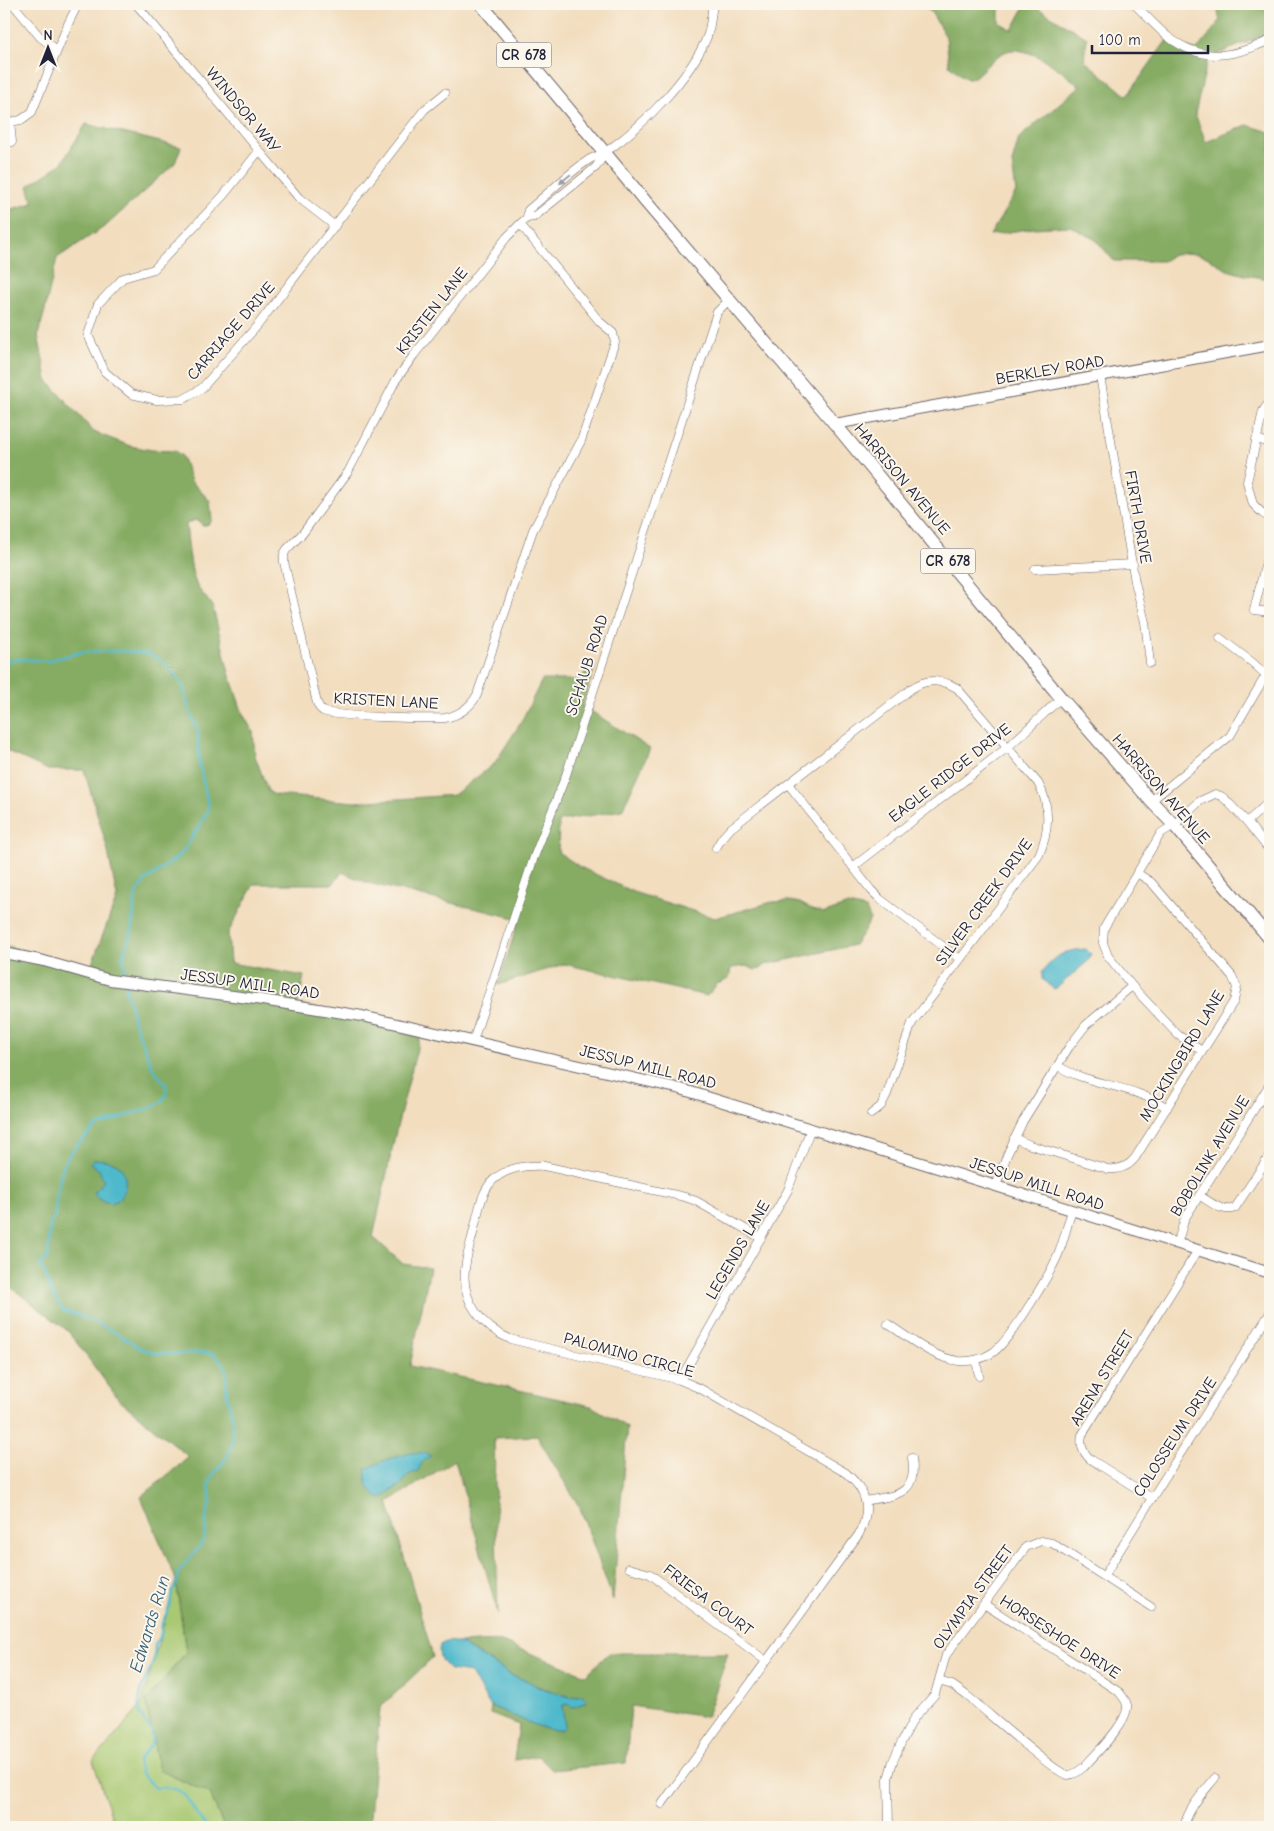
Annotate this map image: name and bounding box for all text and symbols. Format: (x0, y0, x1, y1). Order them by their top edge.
north arrow (22, 22, 72, 72)
scale bar (1092, 22, 1208, 54)
text: N (43, 27, 53, 44)
text: 100 m (1099, 31, 1141, 49)
road number: CR 678 (496, 42, 552, 68)
street label: WINDSOR WAY (202, 64, 284, 157)
one-way arrow (558, 174, 571, 185)
street label: KRISTEN LANE (393, 264, 472, 358)
street label: CARRIAGE DRIVE (183, 278, 279, 384)
street label: BERKLEY ROAD (994, 352, 1106, 388)
street label: HARRISON AVENUE (850, 420, 954, 538)
street label: FIRTH DRIVE (1121, 469, 1155, 565)
road number: CR 678 (920, 548, 976, 574)
street label: SCHAUB ROAD (562, 612, 612, 718)
street label: KRISTEN LANE (333, 689, 439, 713)
street label: EAGLE RIDGE DRIVE (885, 720, 1015, 826)
street label: HARRISON AVENUE (1109, 731, 1214, 848)
street label: SILVER CREEK DRIVE (932, 835, 1036, 969)
street label: JESSUP MILL ROAD (179, 965, 321, 1003)
street label: MOCKINGBIRD LANE (1136, 987, 1228, 1125)
street label: JESSUP MILL ROAD (578, 1041, 718, 1093)
street label: BOBOLINK AVENUE (1167, 1092, 1253, 1220)
street label: JESSUP MILL ROAD (968, 1154, 1106, 1214)
street label: LEGENDS LANE (702, 1197, 774, 1302)
street label: ARENA STREET (1066, 1327, 1138, 1429)
street label: PALOMINO CIRCLE (562, 1329, 697, 1381)
street label: COLOSSEUM DRIVE (1130, 1373, 1221, 1500)
street label: OLYMPIA STREET (929, 1541, 1017, 1653)
street label: FRIESA COURT (660, 1561, 757, 1640)
water label: Edwards Run (125, 1573, 175, 1675)
street label: HORSESHOE DRIVE (997, 1591, 1124, 1683)

